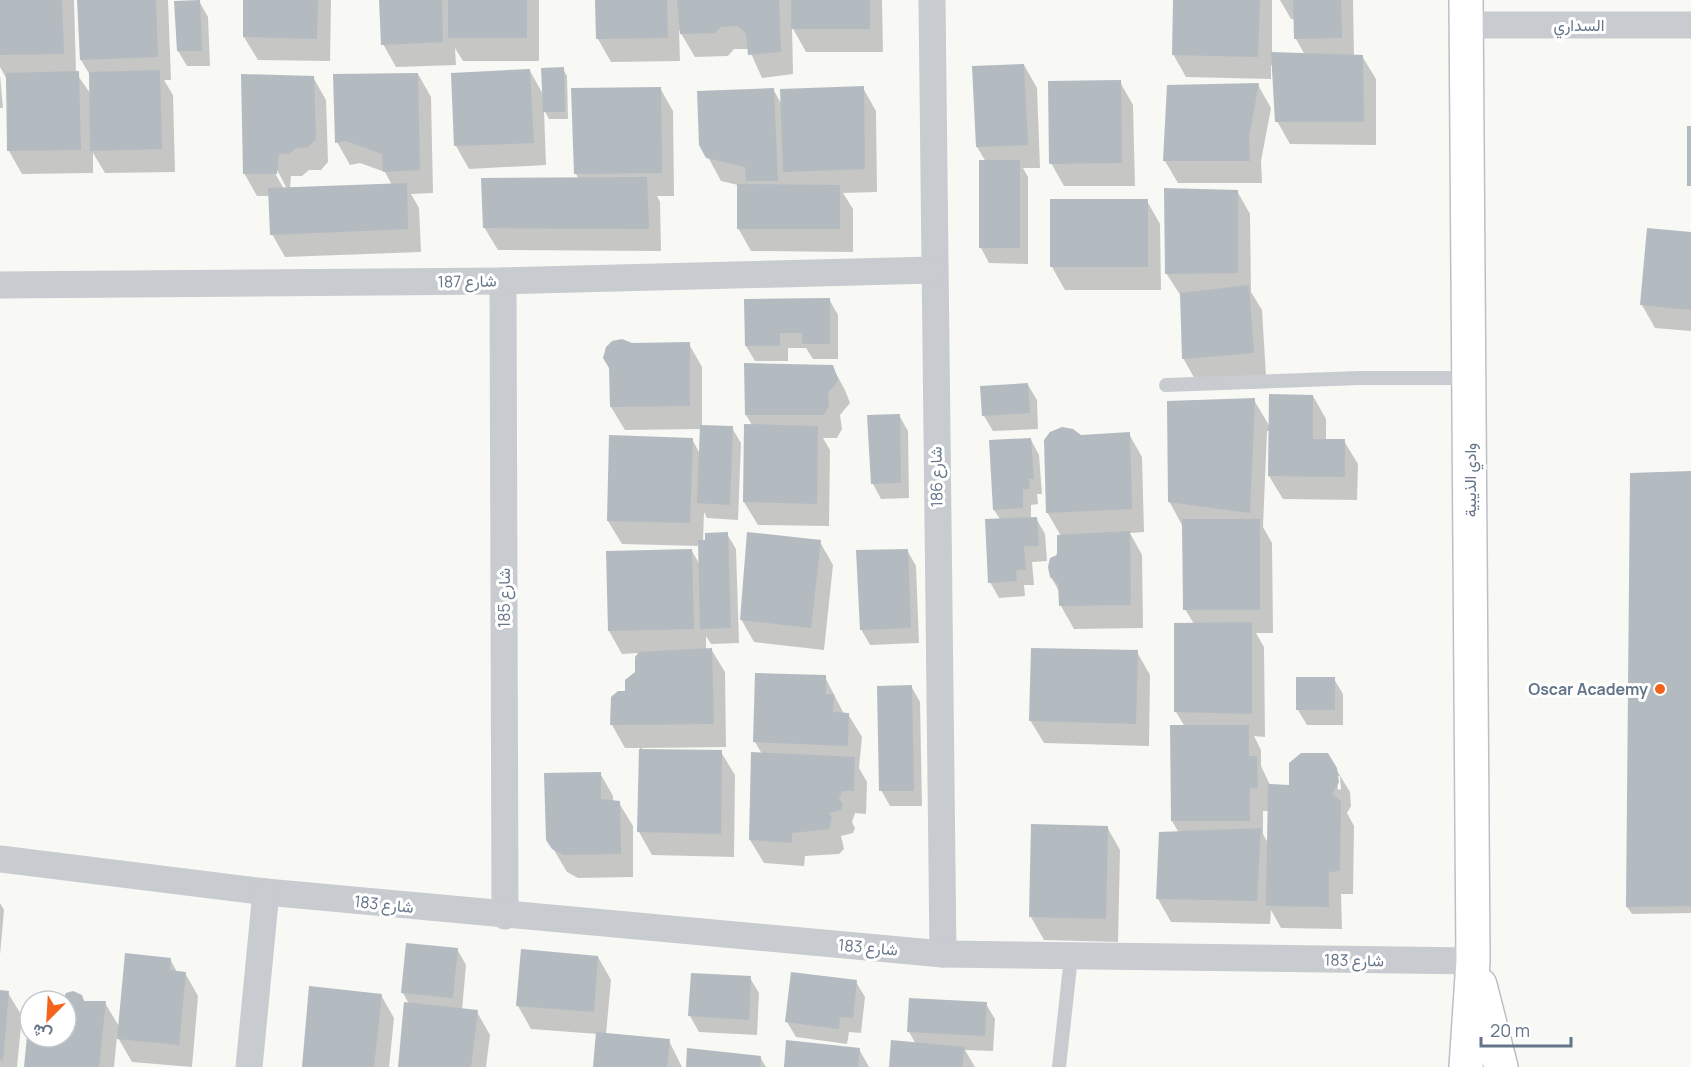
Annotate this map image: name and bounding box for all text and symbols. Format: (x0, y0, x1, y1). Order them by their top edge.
street label: السداري (1554, 14, 1604, 39)
street label: شارع 187 (437, 269, 497, 294)
street label: وادي الذيبية (1459, 443, 1484, 517)
street label: شارع 186 (924, 446, 949, 508)
street label: شارع 185 (493, 568, 516, 628)
place label: Oscar Academy (1528, 678, 1648, 700)
marker: Oscar Academy (1653, 682, 1667, 696)
street label: شارع 183 (353, 890, 415, 919)
street label: شارع 183 (837, 933, 899, 962)
street label: شارع 183 (1324, 948, 1384, 973)
north arrow (18, 989, 78, 1049)
scale bar (1481, 1010, 1571, 1048)
text: 20 m (1490, 1018, 1530, 1042)
text: ش (29, 1019, 55, 1047)

